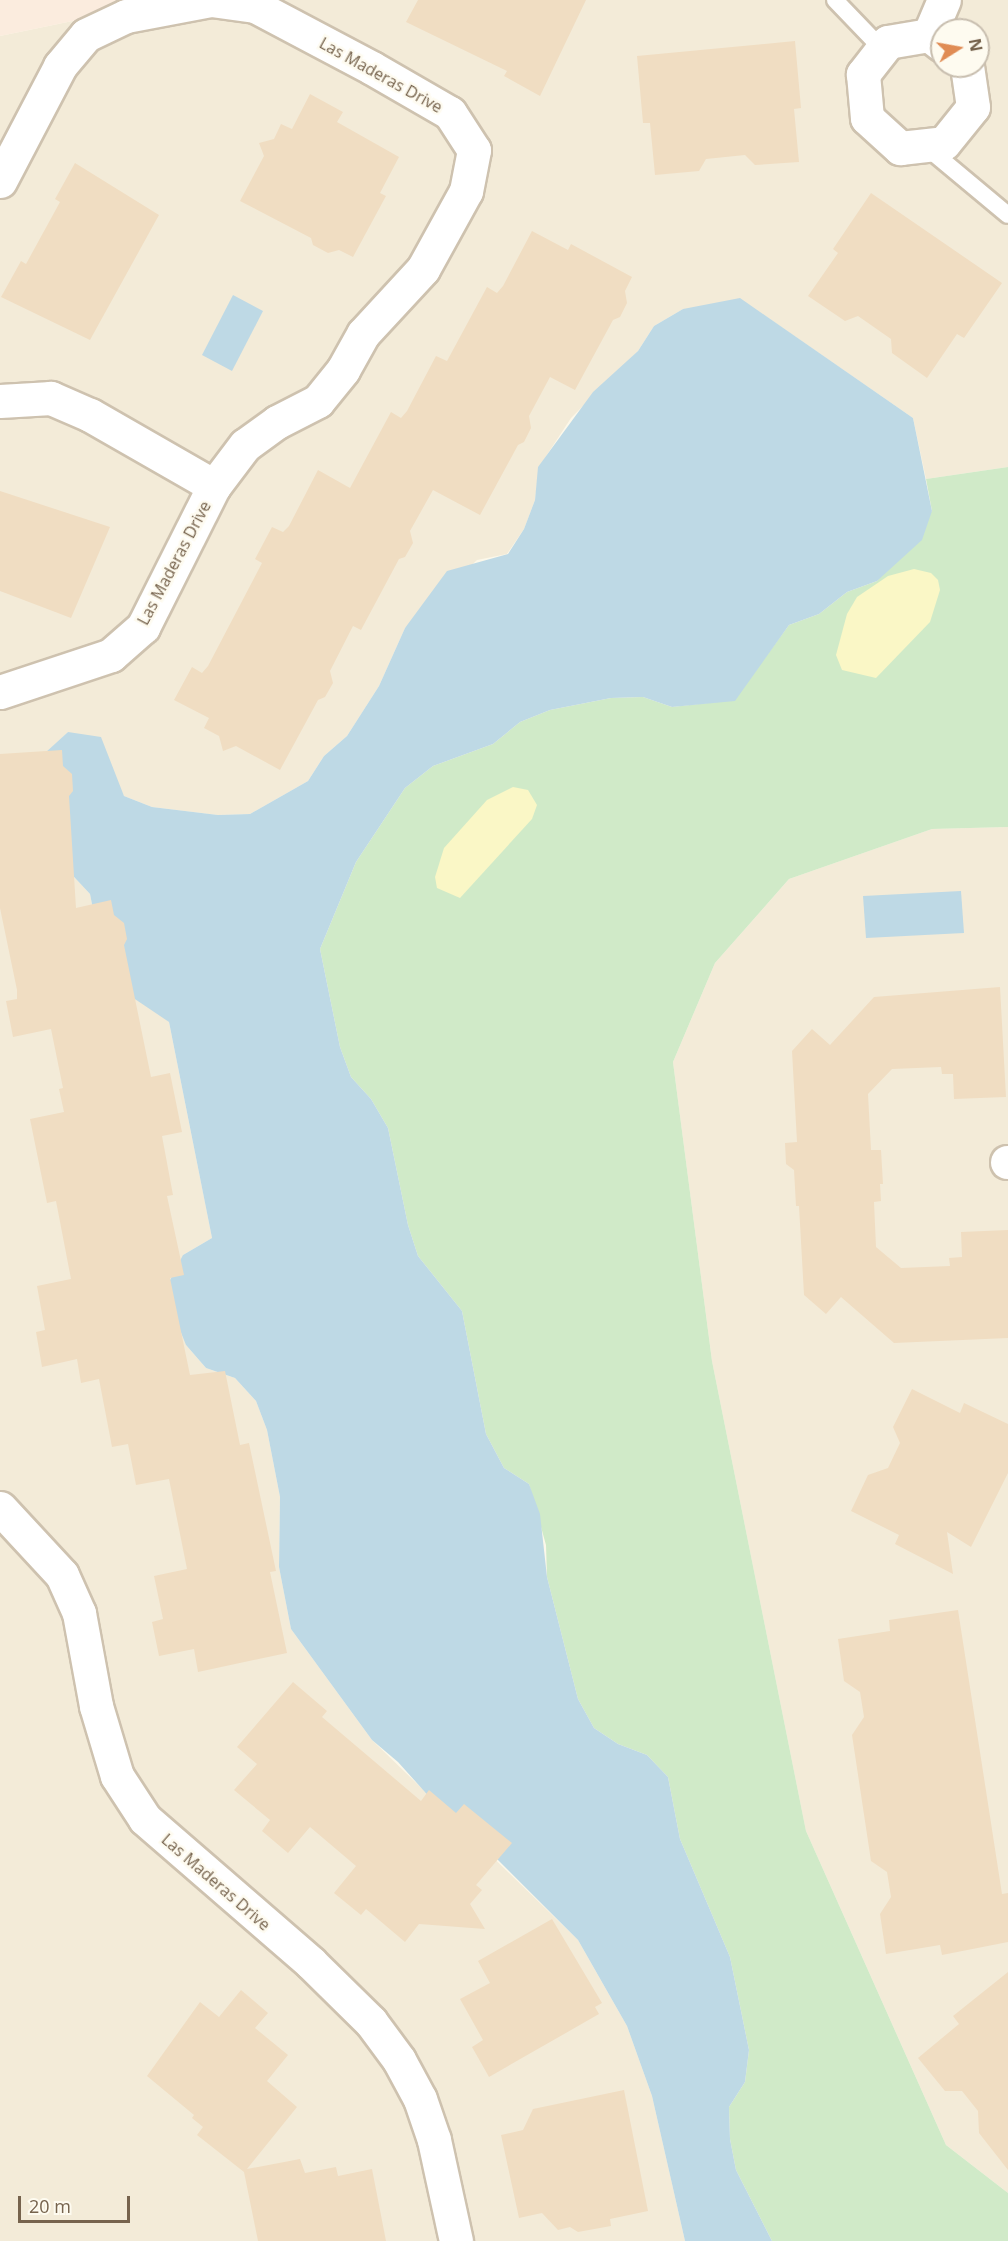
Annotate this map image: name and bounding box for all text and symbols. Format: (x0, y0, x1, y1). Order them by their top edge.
north arrow (930, 18, 990, 78)
street label: Las Maderas Drive (316, 33, 446, 117)
text: N (964, 36, 988, 53)
street label: Las Maderas Drive (133, 498, 215, 628)
street label: Las Maderas Drive (158, 1830, 274, 1934)
scale bar (21, 2184, 134, 2222)
text: 20 m (29, 2194, 71, 2218)

